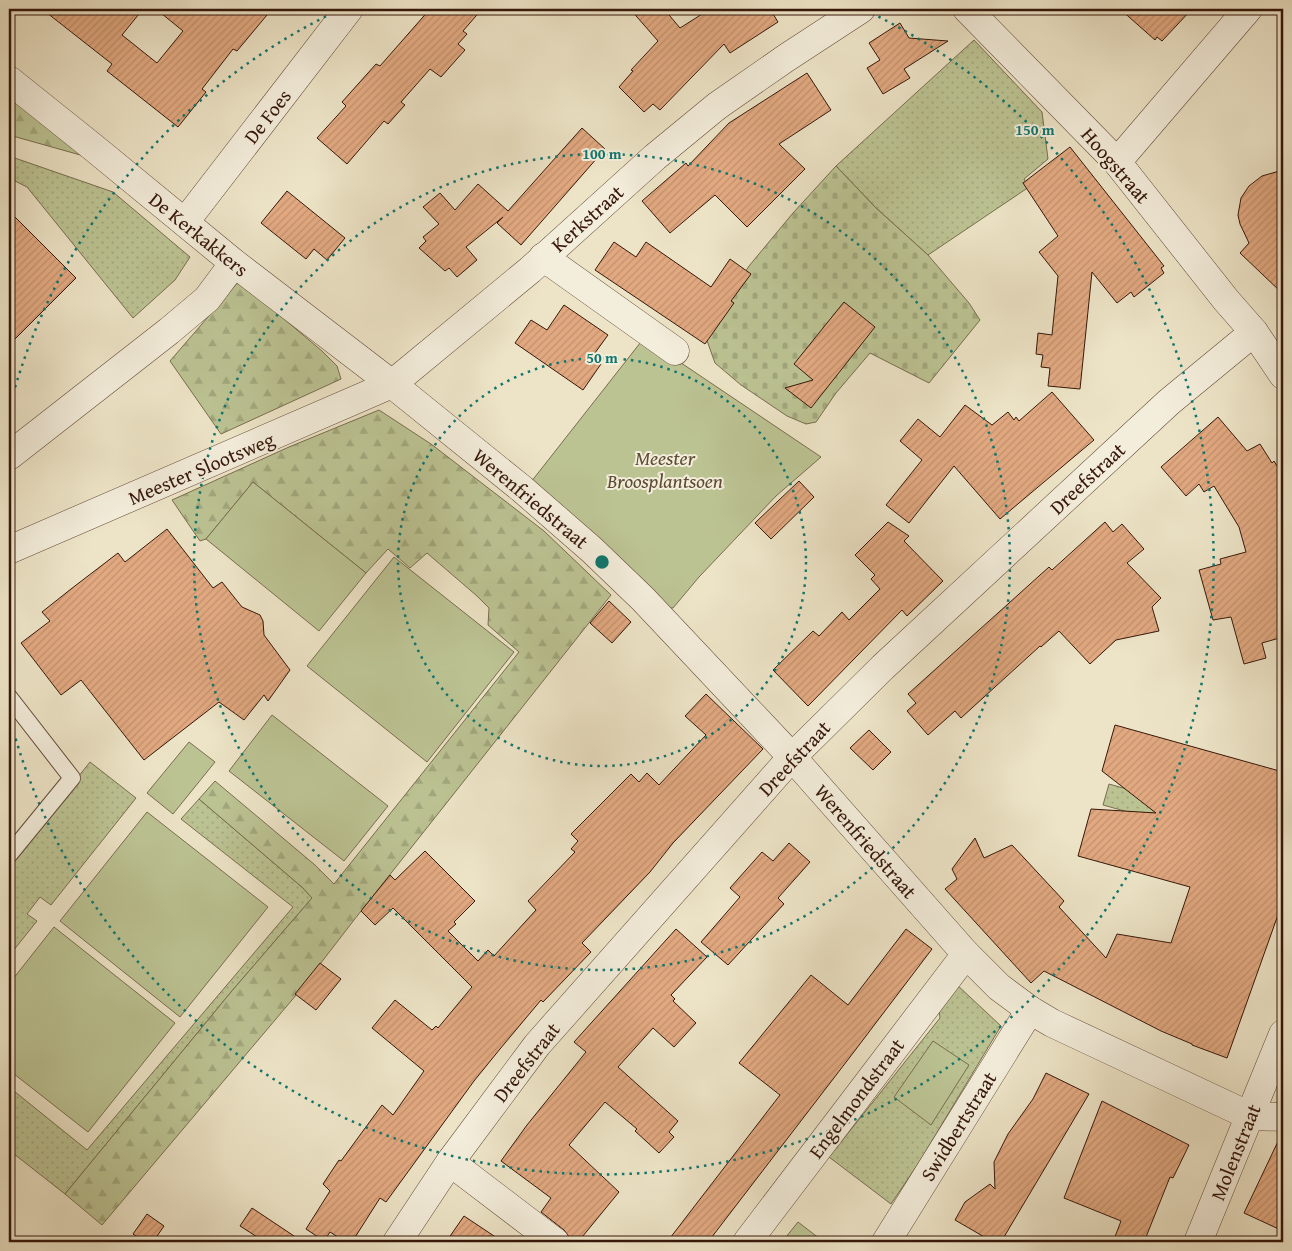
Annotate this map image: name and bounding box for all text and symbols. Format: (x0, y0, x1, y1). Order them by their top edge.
street label: De Foes (236, 82, 298, 150)
text: 150 m (1015, 119, 1055, 140)
street label: Hoogstraat (1075, 121, 1157, 209)
text: 100 m (582, 143, 622, 164)
street label: Kerkstraat (544, 178, 630, 258)
street label: De Kerkakkers (143, 185, 255, 283)
text: 50 m (586, 347, 618, 368)
street label: Meester Slootsweg (123, 424, 279, 512)
street label: Dreefstraat (1043, 435, 1131, 521)
street label: Werenfriedstraat (467, 441, 595, 555)
park label: Meester Broosplantsoen (606, 443, 723, 495)
centre of rings (593, 553, 611, 571)
street label: Dreefstraat (751, 714, 837, 802)
street label: Werenfriedstraat (808, 777, 924, 905)
street label: Dreefstraat (486, 1016, 566, 1108)
street label: Engelmondstraat (801, 1032, 911, 1164)
street label: Swidbertstraat (913, 1066, 1003, 1186)
street label: Molenstraat (1202, 1099, 1268, 1205)

